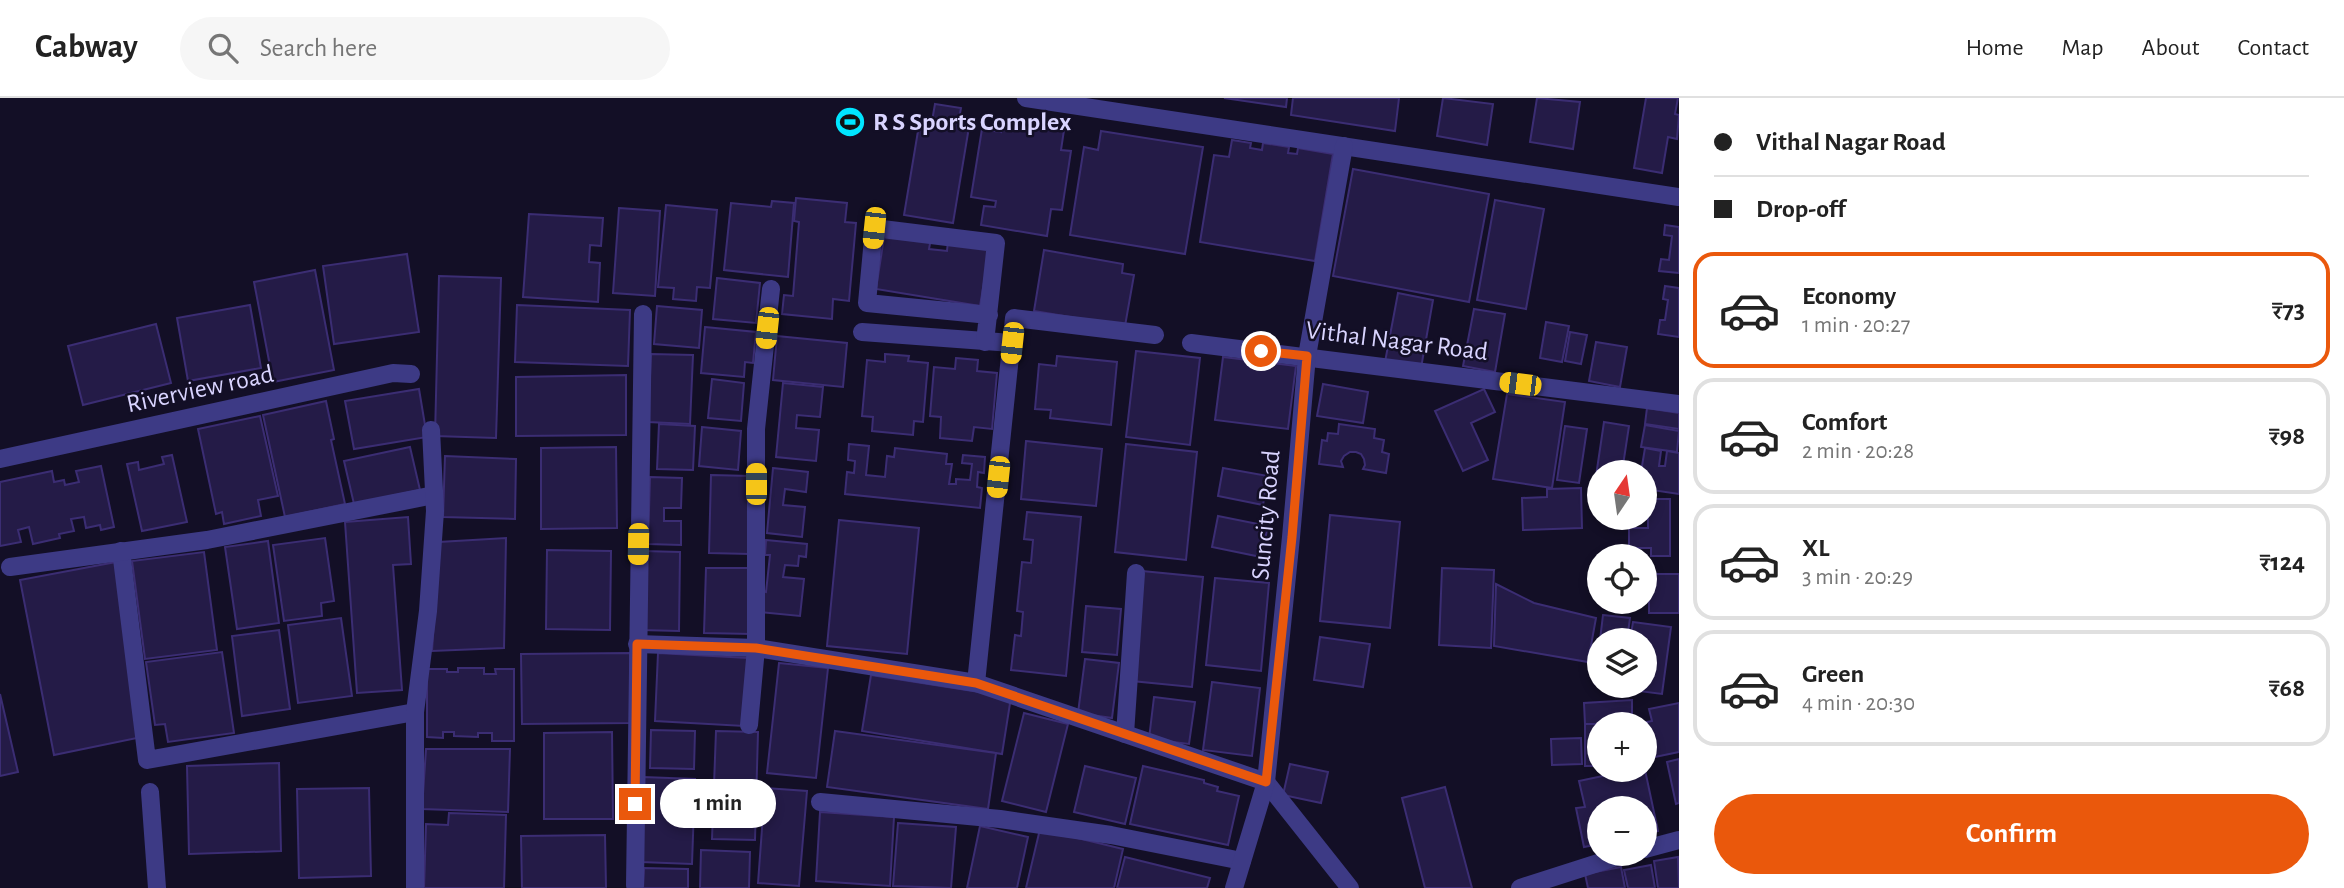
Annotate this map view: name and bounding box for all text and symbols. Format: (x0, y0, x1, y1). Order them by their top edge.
search box (180, 17, 670, 80)
icon: search (204, 29, 242, 67)
text: Cabway (35, 31, 138, 64)
text: Search here (260, 35, 377, 61)
text: Home (1966, 36, 2024, 60)
text: Map (2062, 36, 2104, 60)
text: About (2142, 36, 2199, 60)
text: Contact (2237, 36, 2309, 60)
sports icon: R S Sports Complex (833, 105, 867, 139)
place label: R S Sports Complex (873, 109, 1071, 135)
text: Vithal Nagar Road (1756, 129, 1946, 155)
text: Drop-off (1756, 196, 1845, 222)
car (862, 206, 887, 250)
icon: car (1718, 279, 1781, 342)
text: Economy (1802, 283, 1896, 309)
text: ₹73 (2272, 297, 2305, 323)
car (755, 306, 780, 350)
text: 1 min · 20:27 (1802, 314, 1910, 337)
street label: Vithal Nagar Road (1304, 317, 1490, 365)
car (1000, 321, 1025, 365)
route start (1245, 335, 1277, 367)
street label: Riverview road (124, 361, 276, 417)
car (1498, 371, 1543, 397)
icon: car (1718, 405, 1781, 468)
text: Comfort (1802, 409, 1887, 435)
text: ₹98 (2269, 423, 2305, 449)
text: 2 min · 20:28 (1802, 440, 1914, 463)
street label: Suncity Road (1247, 449, 1285, 581)
car (986, 455, 1011, 499)
north arrow (1587, 460, 1657, 530)
map controls (1587, 460, 1657, 866)
car (746, 463, 767, 505)
car (628, 523, 649, 565)
icon: car (1718, 531, 1781, 594)
text: XL (1802, 535, 1829, 561)
button: locate (1587, 544, 1657, 614)
text: ₹124 (2259, 549, 2305, 575)
text: 3 min · 20:29 (1802, 566, 1913, 589)
button: layers (1587, 628, 1657, 698)
icon: car (1718, 657, 1781, 720)
text: Green (1802, 661, 1864, 687)
text: ₹68 (2269, 675, 2305, 701)
text: 4 min · 20:30 (1802, 692, 1915, 715)
button: + (1587, 712, 1657, 782)
callout: 1 min (660, 780, 775, 828)
route end (619, 788, 651, 820)
text: 1 min (694, 792, 742, 815)
button: Confirm (1714, 794, 2309, 874)
button: − (1587, 796, 1657, 866)

